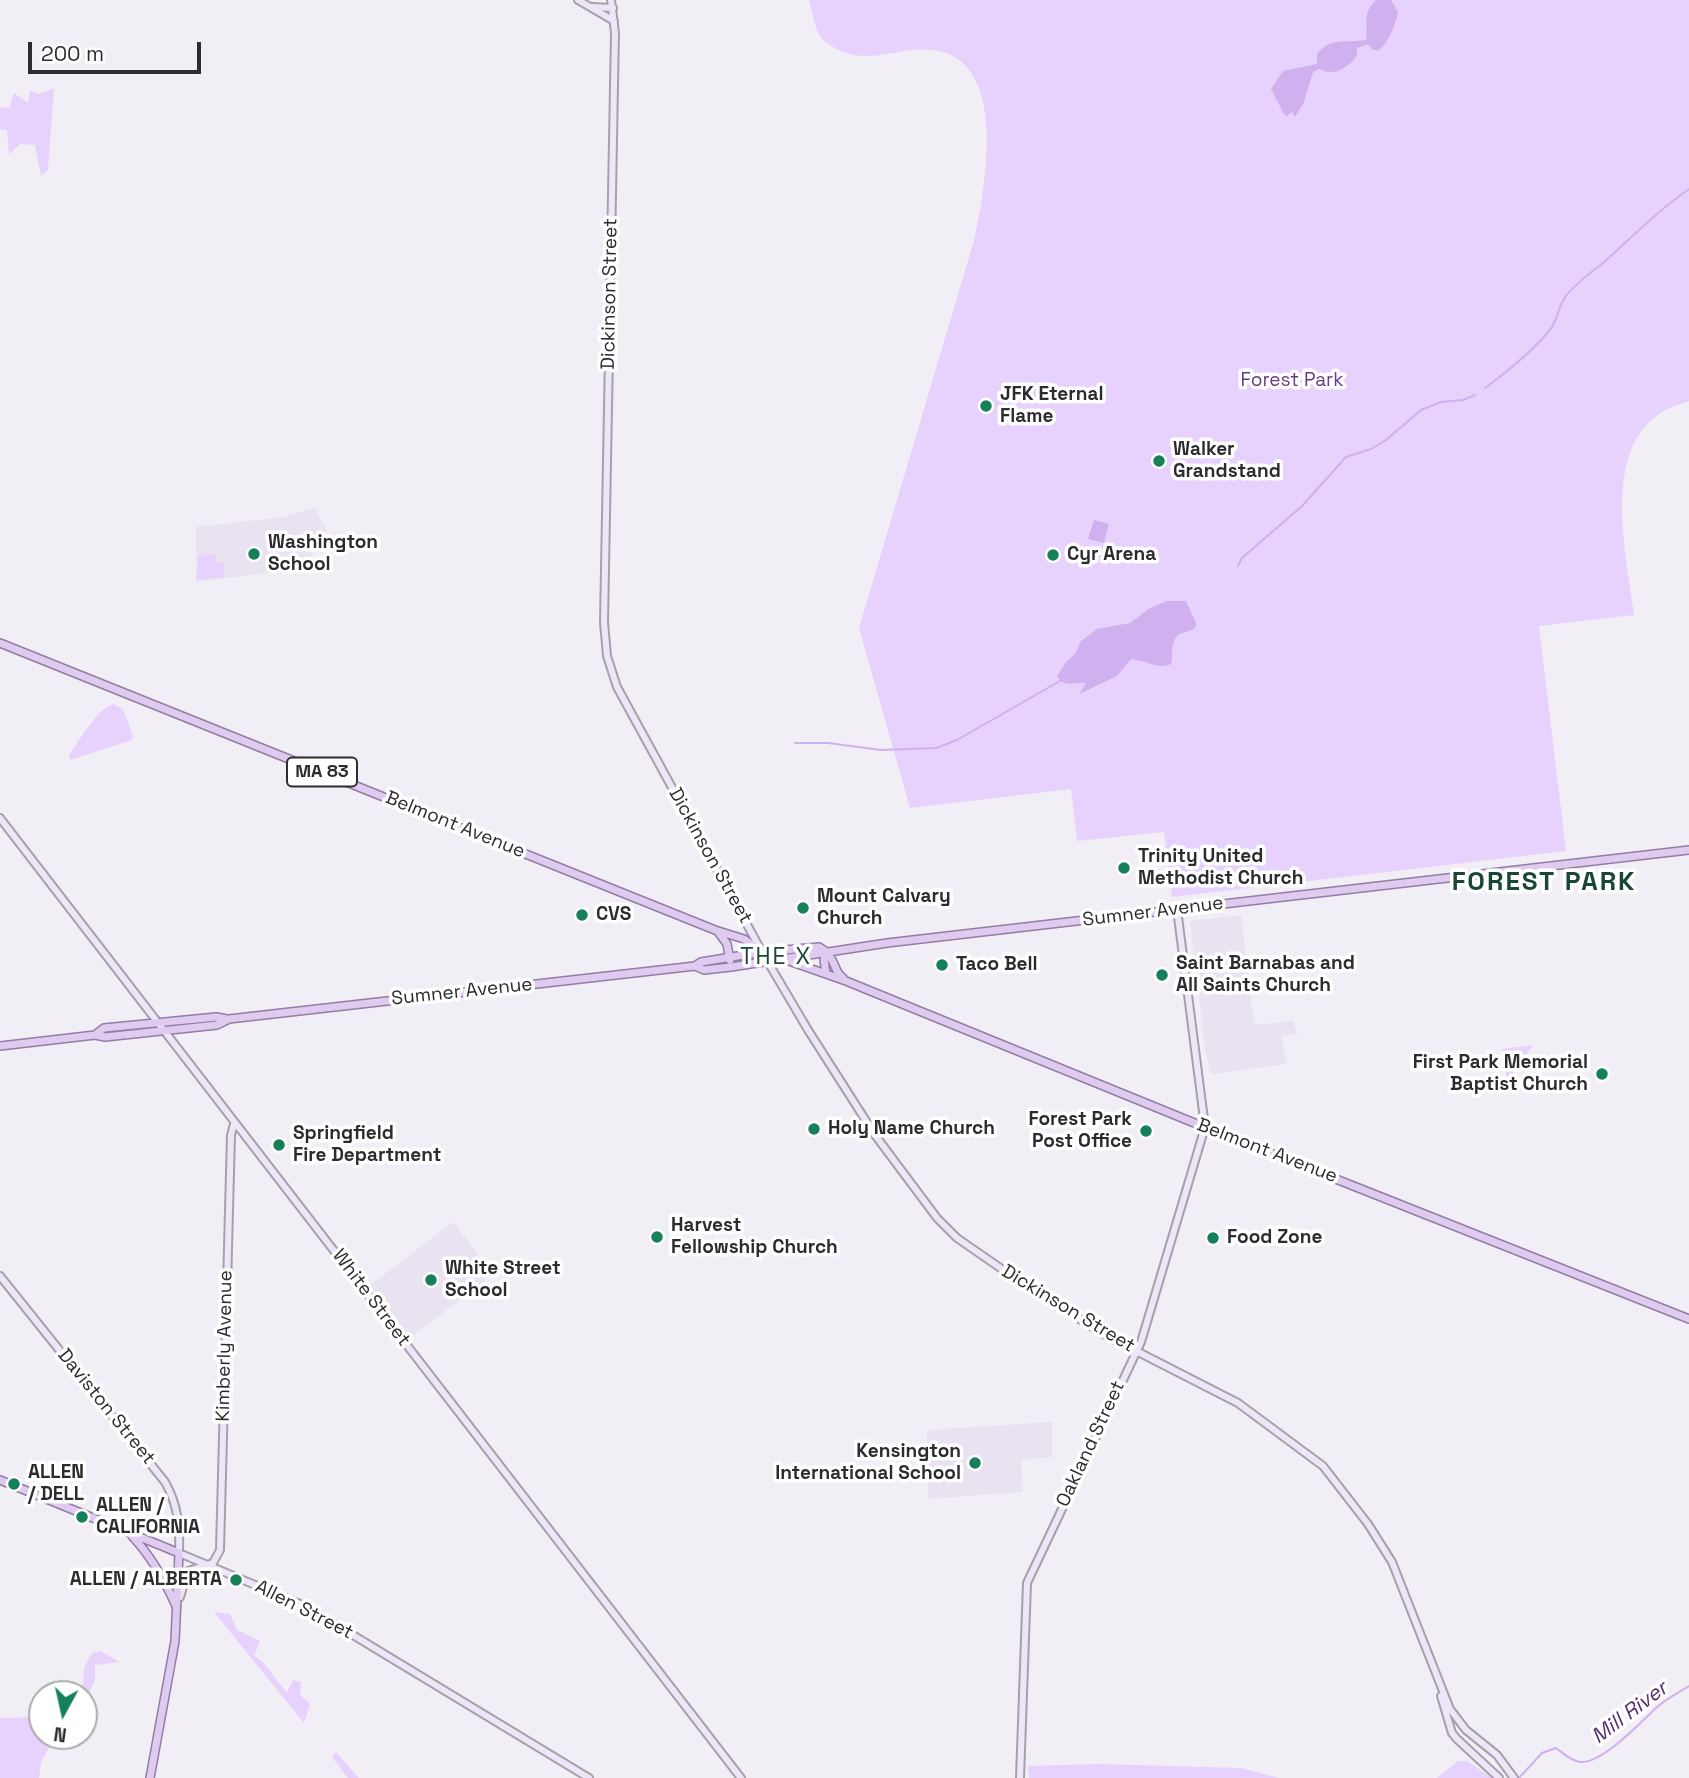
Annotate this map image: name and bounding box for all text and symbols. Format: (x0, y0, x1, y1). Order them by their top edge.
scale bar (32, 28, 205, 72)
text: 200 m (41, 40, 104, 67)
street label: Dickinson Street (597, 218, 623, 370)
park label: Forest Park (1241, 370, 1343, 392)
place label: JFK Eternal Flame (1000, 384, 1104, 428)
marker: JFK Eternal Flame (978, 398, 994, 414)
place label: Walker Grandstand (1173, 439, 1281, 483)
marker: Walker Grandstand (1151, 453, 1167, 469)
place label: Washington School (268, 532, 378, 576)
place label: Cyr Arena (1067, 544, 1156, 566)
marker: Washington School (246, 546, 262, 562)
marker: Cyr Arena (1045, 547, 1061, 563)
road number: MA 83 (287, 758, 357, 786)
street label: Dickinson Street (663, 784, 757, 928)
street label: Belmont Avenue (382, 787, 528, 863)
place label: Trinity United Methodist Church (1138, 846, 1303, 890)
marker: Trinity United Methodist Church (1116, 860, 1132, 876)
district label: FOREST PARK (1453, 867, 1635, 899)
place label: Mount Calvary Church (817, 886, 951, 930)
street label: Sumner Avenue (1081, 892, 1225, 932)
marker: Mount Calvary Church (795, 900, 811, 916)
place label: CVS (596, 904, 631, 926)
marker: CVS (574, 907, 590, 923)
district label: THE X (741, 944, 811, 972)
place label: Saint Barnabas and All Saints Church (1176, 953, 1355, 997)
place label: Taco Bell (956, 954, 1038, 976)
marker: Taco Bell (934, 957, 950, 973)
marker: Saint Barnabas and All Saints Church (1154, 967, 1170, 983)
street label: Sumner Avenue (390, 973, 534, 1011)
place label: First Park Memorial Baptist Church (1413, 1052, 1588, 1096)
marker: First Park Memorial Baptist Church (1594, 1066, 1610, 1082)
place label: Forest Park Post Office (1028, 1109, 1132, 1153)
street label: Belmont Avenue (1194, 1114, 1340, 1188)
place label: Holy Name Church (828, 1118, 995, 1140)
marker: Holy Name Church (806, 1121, 822, 1137)
place label: Springfield Fire Department (293, 1123, 441, 1167)
marker: Forest Park Post Office (1138, 1123, 1154, 1139)
marker: Springfield Fire Department (271, 1137, 287, 1153)
place label: Harvest Fellowship Church (671, 1215, 838, 1259)
place label: Food Zone (1227, 1227, 1322, 1249)
marker: Harvest Fellowship Church (649, 1229, 665, 1245)
marker: Food Zone (1205, 1230, 1221, 1246)
street label: White Street (327, 1245, 415, 1351)
place label: White Street School (445, 1258, 561, 1302)
street label: Dickinson Street (997, 1260, 1139, 1358)
street label: Kimberly Avenue (212, 1270, 238, 1422)
marker: White Street School (423, 1272, 439, 1288)
street label: Daviston Street (52, 1344, 160, 1470)
street label: Oakland Street (1052, 1377, 1130, 1511)
place label: Kensington International School (775, 1441, 961, 1485)
marker: Kensington International School (967, 1455, 983, 1471)
place label: ALLEN / DELL (28, 1462, 84, 1506)
marker: ALLEN / DELL (6, 1476, 22, 1492)
place label: ALLEN / CALIFORNIA (96, 1495, 200, 1539)
marker: ALLEN / CALIFORNIA (74, 1509, 90, 1525)
place label: ALLEN / ALBERTA (70, 1569, 222, 1591)
marker: ALLEN / ALBERTA (228, 1572, 244, 1588)
street label: Allen Street (251, 1576, 357, 1644)
water label: Mill River (1587, 1676, 1673, 1750)
north arrow (28, 1680, 98, 1750)
text: N (52, 1721, 68, 1748)

